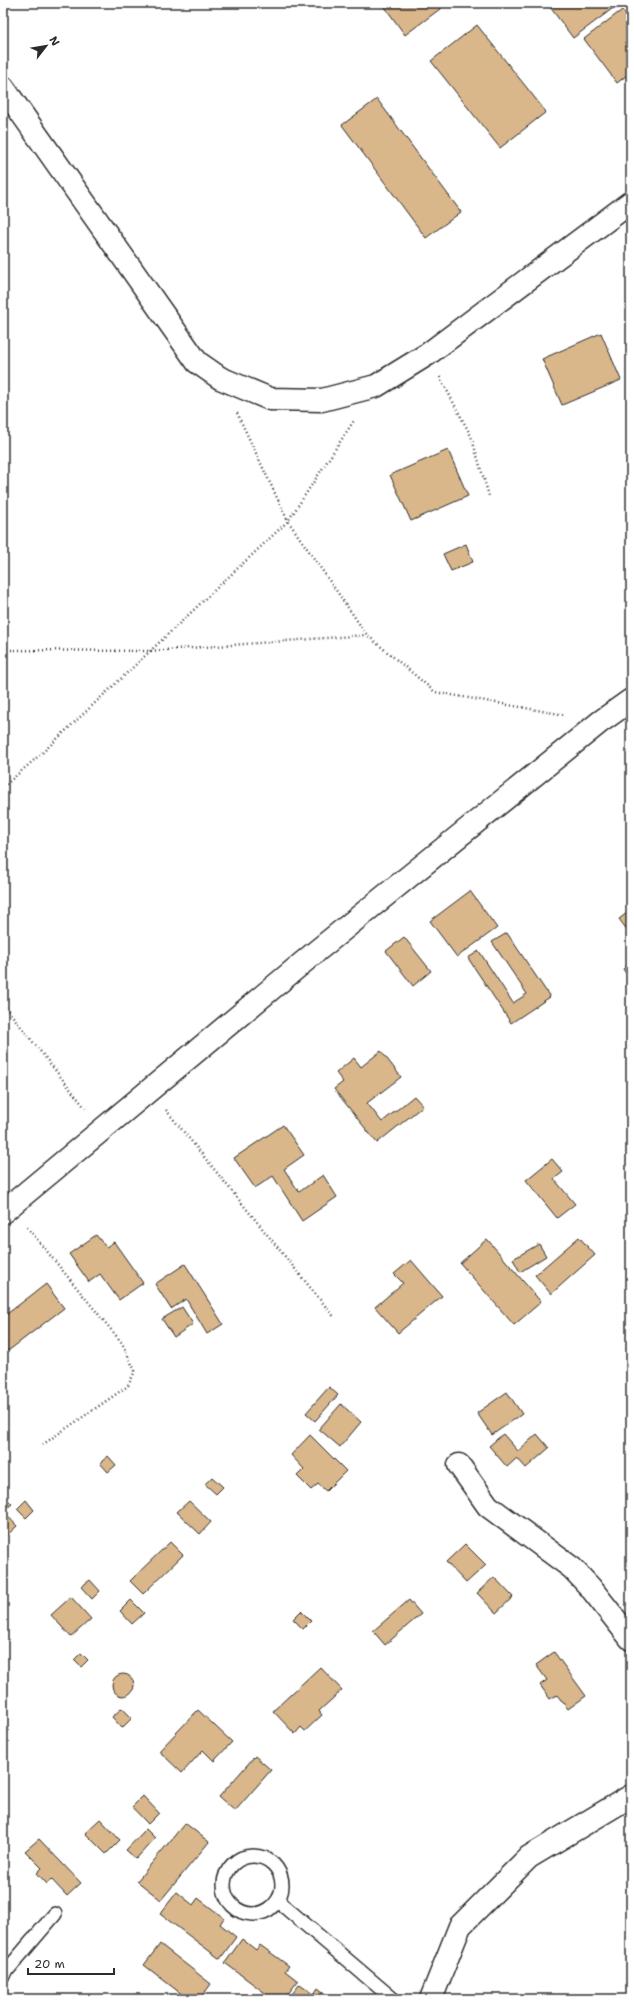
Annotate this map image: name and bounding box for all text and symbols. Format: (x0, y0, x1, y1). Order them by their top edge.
north arrow (26, 26, 66, 66)
text: N (45, 34, 63, 49)
scale bar (28, 1950, 114, 1976)
text: 20 m (34, 1956, 65, 1972)

